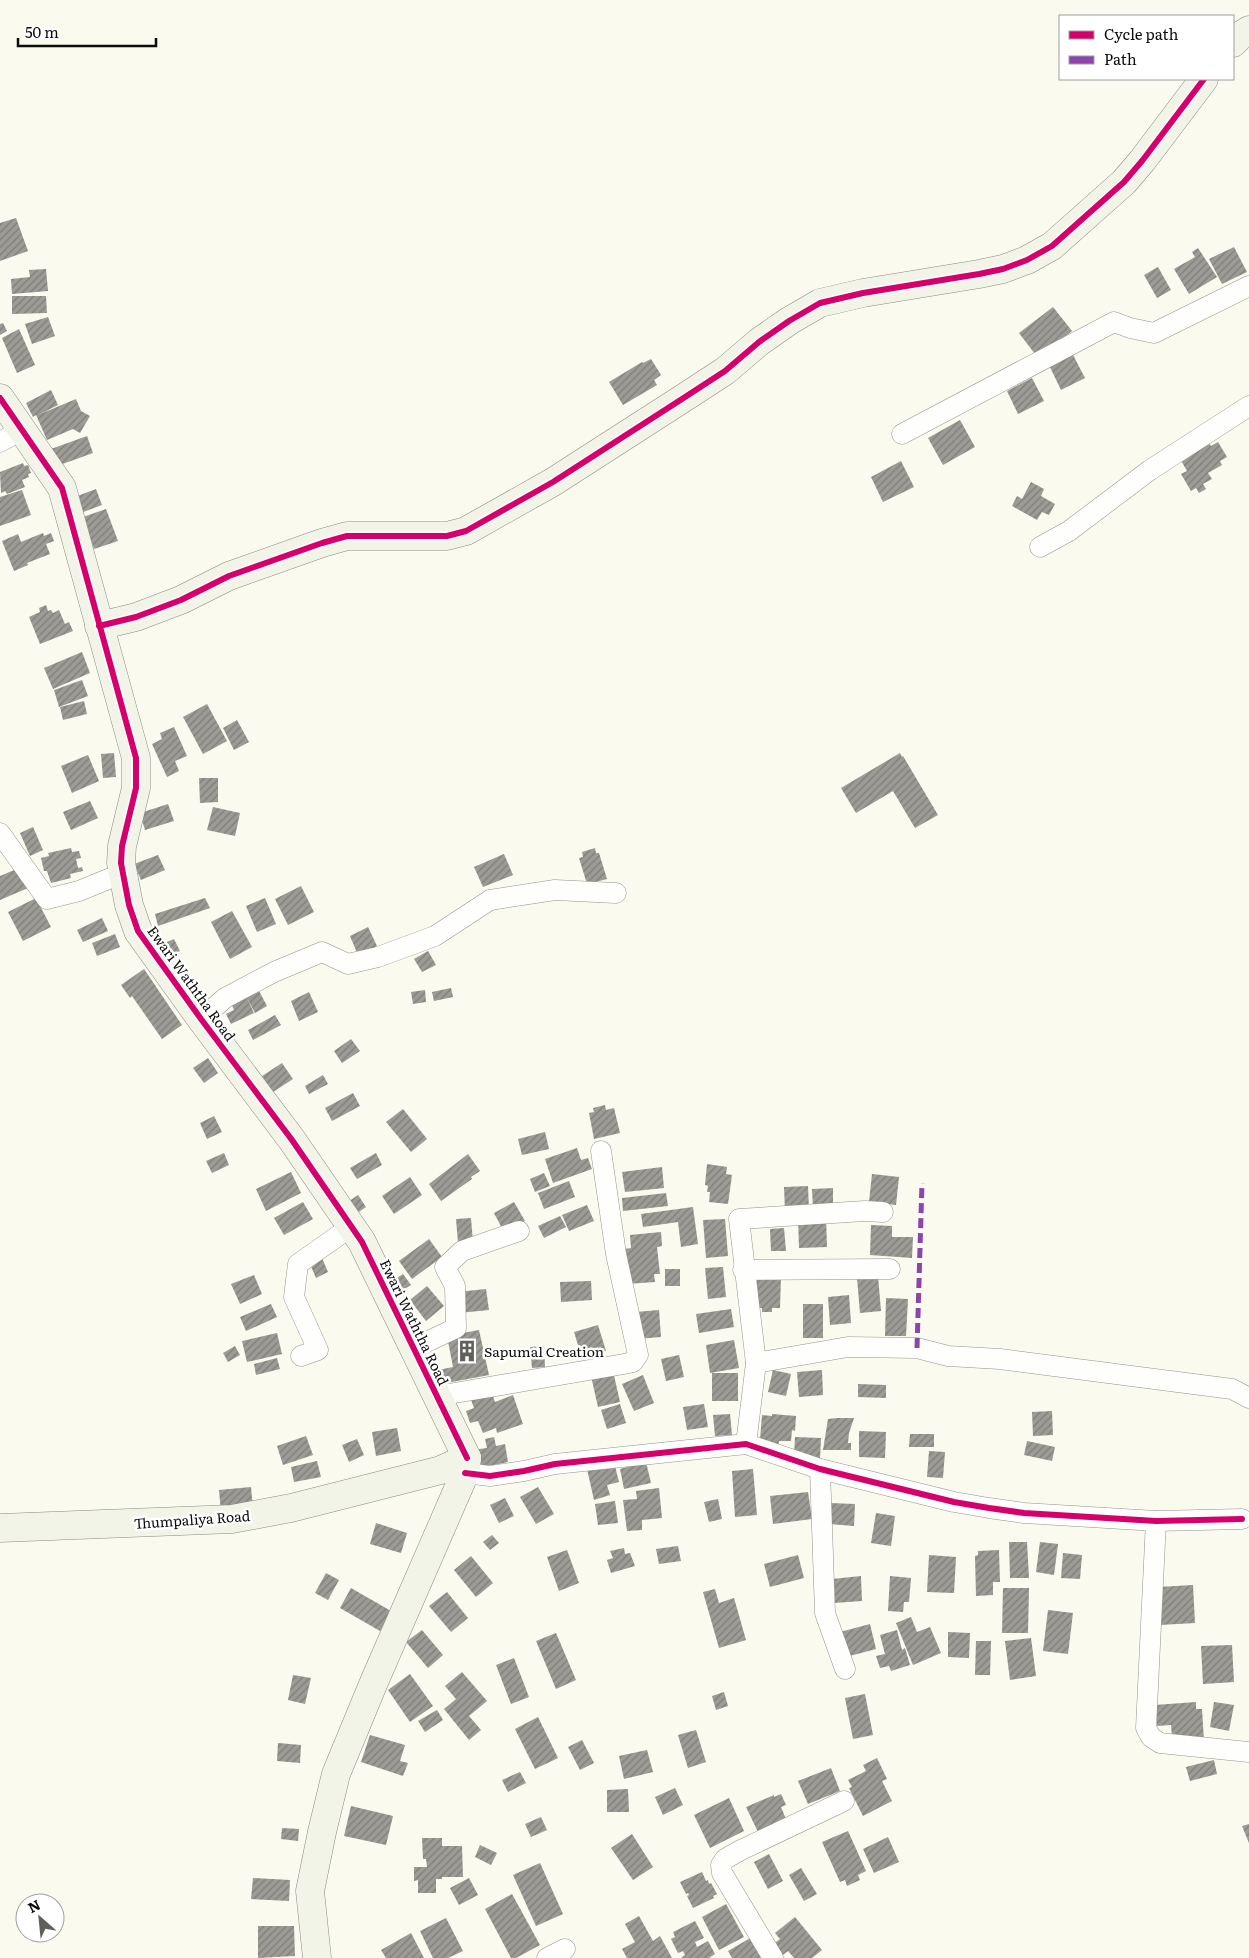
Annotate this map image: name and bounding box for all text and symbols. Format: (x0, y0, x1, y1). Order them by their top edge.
scale bar (18, 15, 155, 47)
legend (1059, 15, 1234, 80)
text: 50 m (25, 20, 59, 43)
text: Cycle path (1104, 22, 1179, 45)
text: Path (1104, 47, 1137, 70)
street label: Ewari Waththa Road (143, 921, 241, 1045)
street label: Ewari Waththa Road (376, 1256, 454, 1389)
building icon: Sapumal Creation (454, 1338, 480, 1364)
place label: Sapumal Creation (484, 1341, 604, 1361)
street label: Thumpaliya Road (133, 1505, 251, 1533)
north arrow (15, 1893, 65, 1943)
text: N (24, 1894, 44, 1917)

